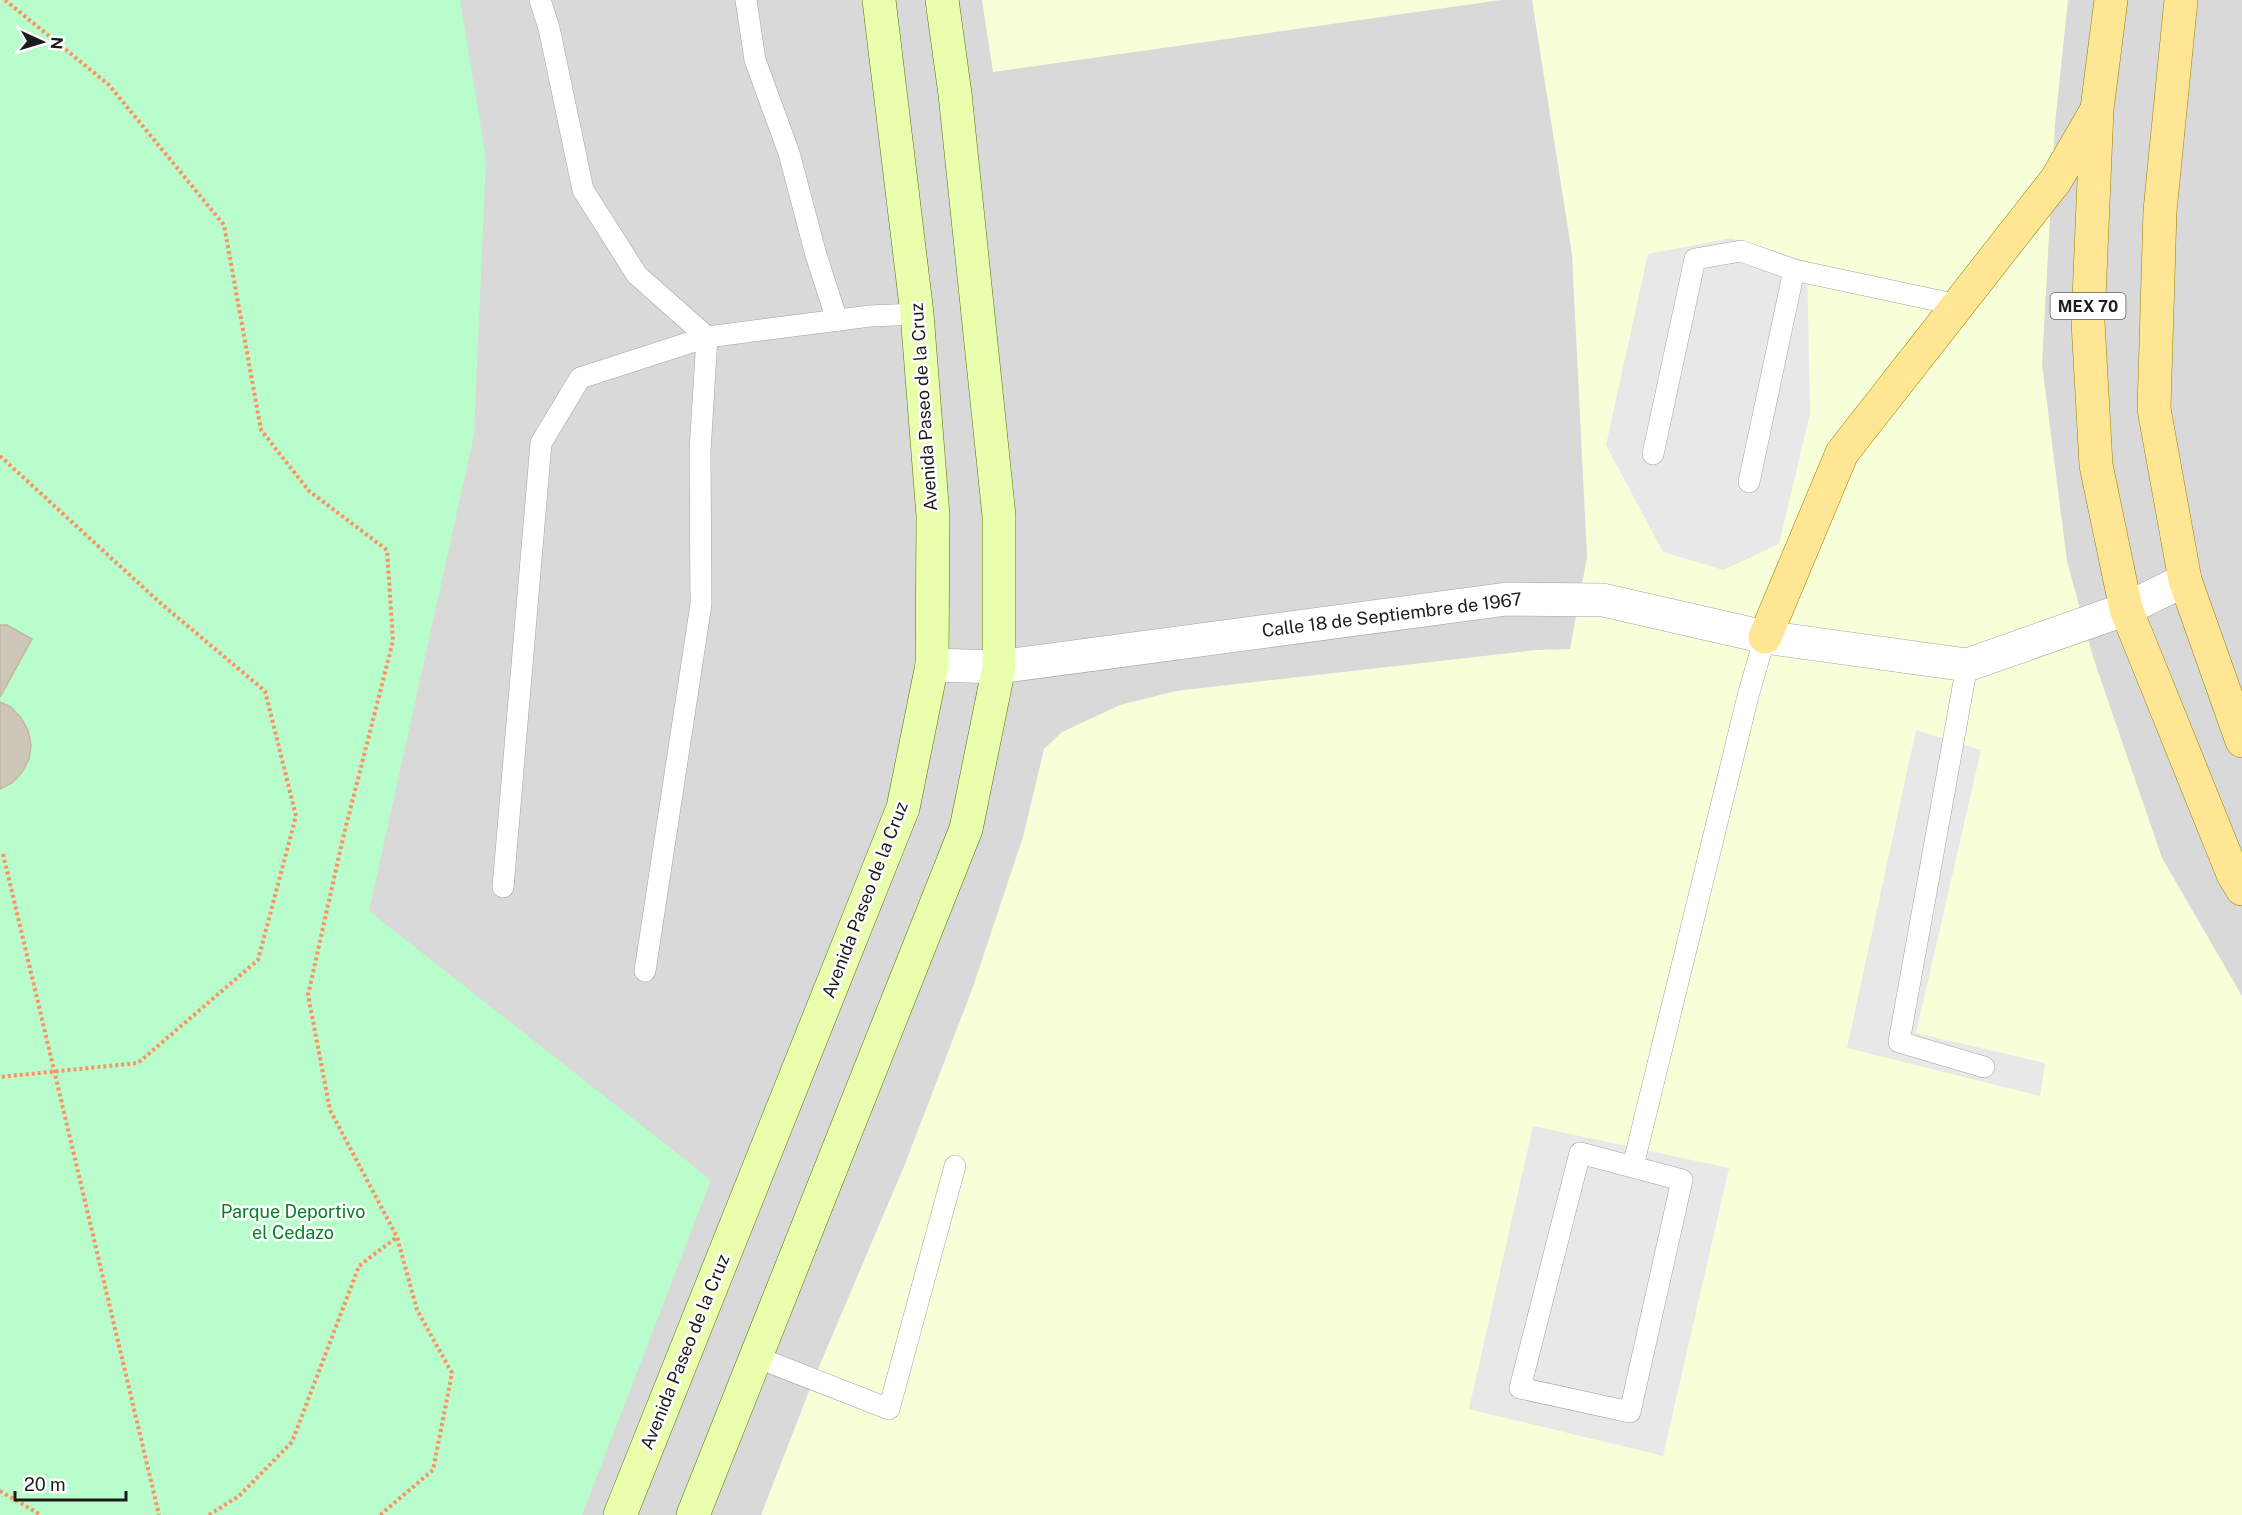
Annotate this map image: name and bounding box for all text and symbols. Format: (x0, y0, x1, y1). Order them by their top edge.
north arrow (12, 12, 72, 72)
text: N (47, 36, 66, 50)
road number: MEX 70 (2050, 293, 2126, 319)
street label: Avenida Paseo de la Cruz (906, 302, 941, 512)
street label: Calle 18 de Septiembre de 1967 (1261, 588, 1523, 641)
street label: Avenida Paseo de la Cruz (817, 799, 912, 1001)
park label: Parque Deportivo el Cedazo (221, 1201, 365, 1243)
street label: Avenida Paseo de la Cruz (636, 1251, 733, 1453)
scale bar (15, 1464, 126, 1502)
text: 20 m (24, 1474, 66, 1495)

